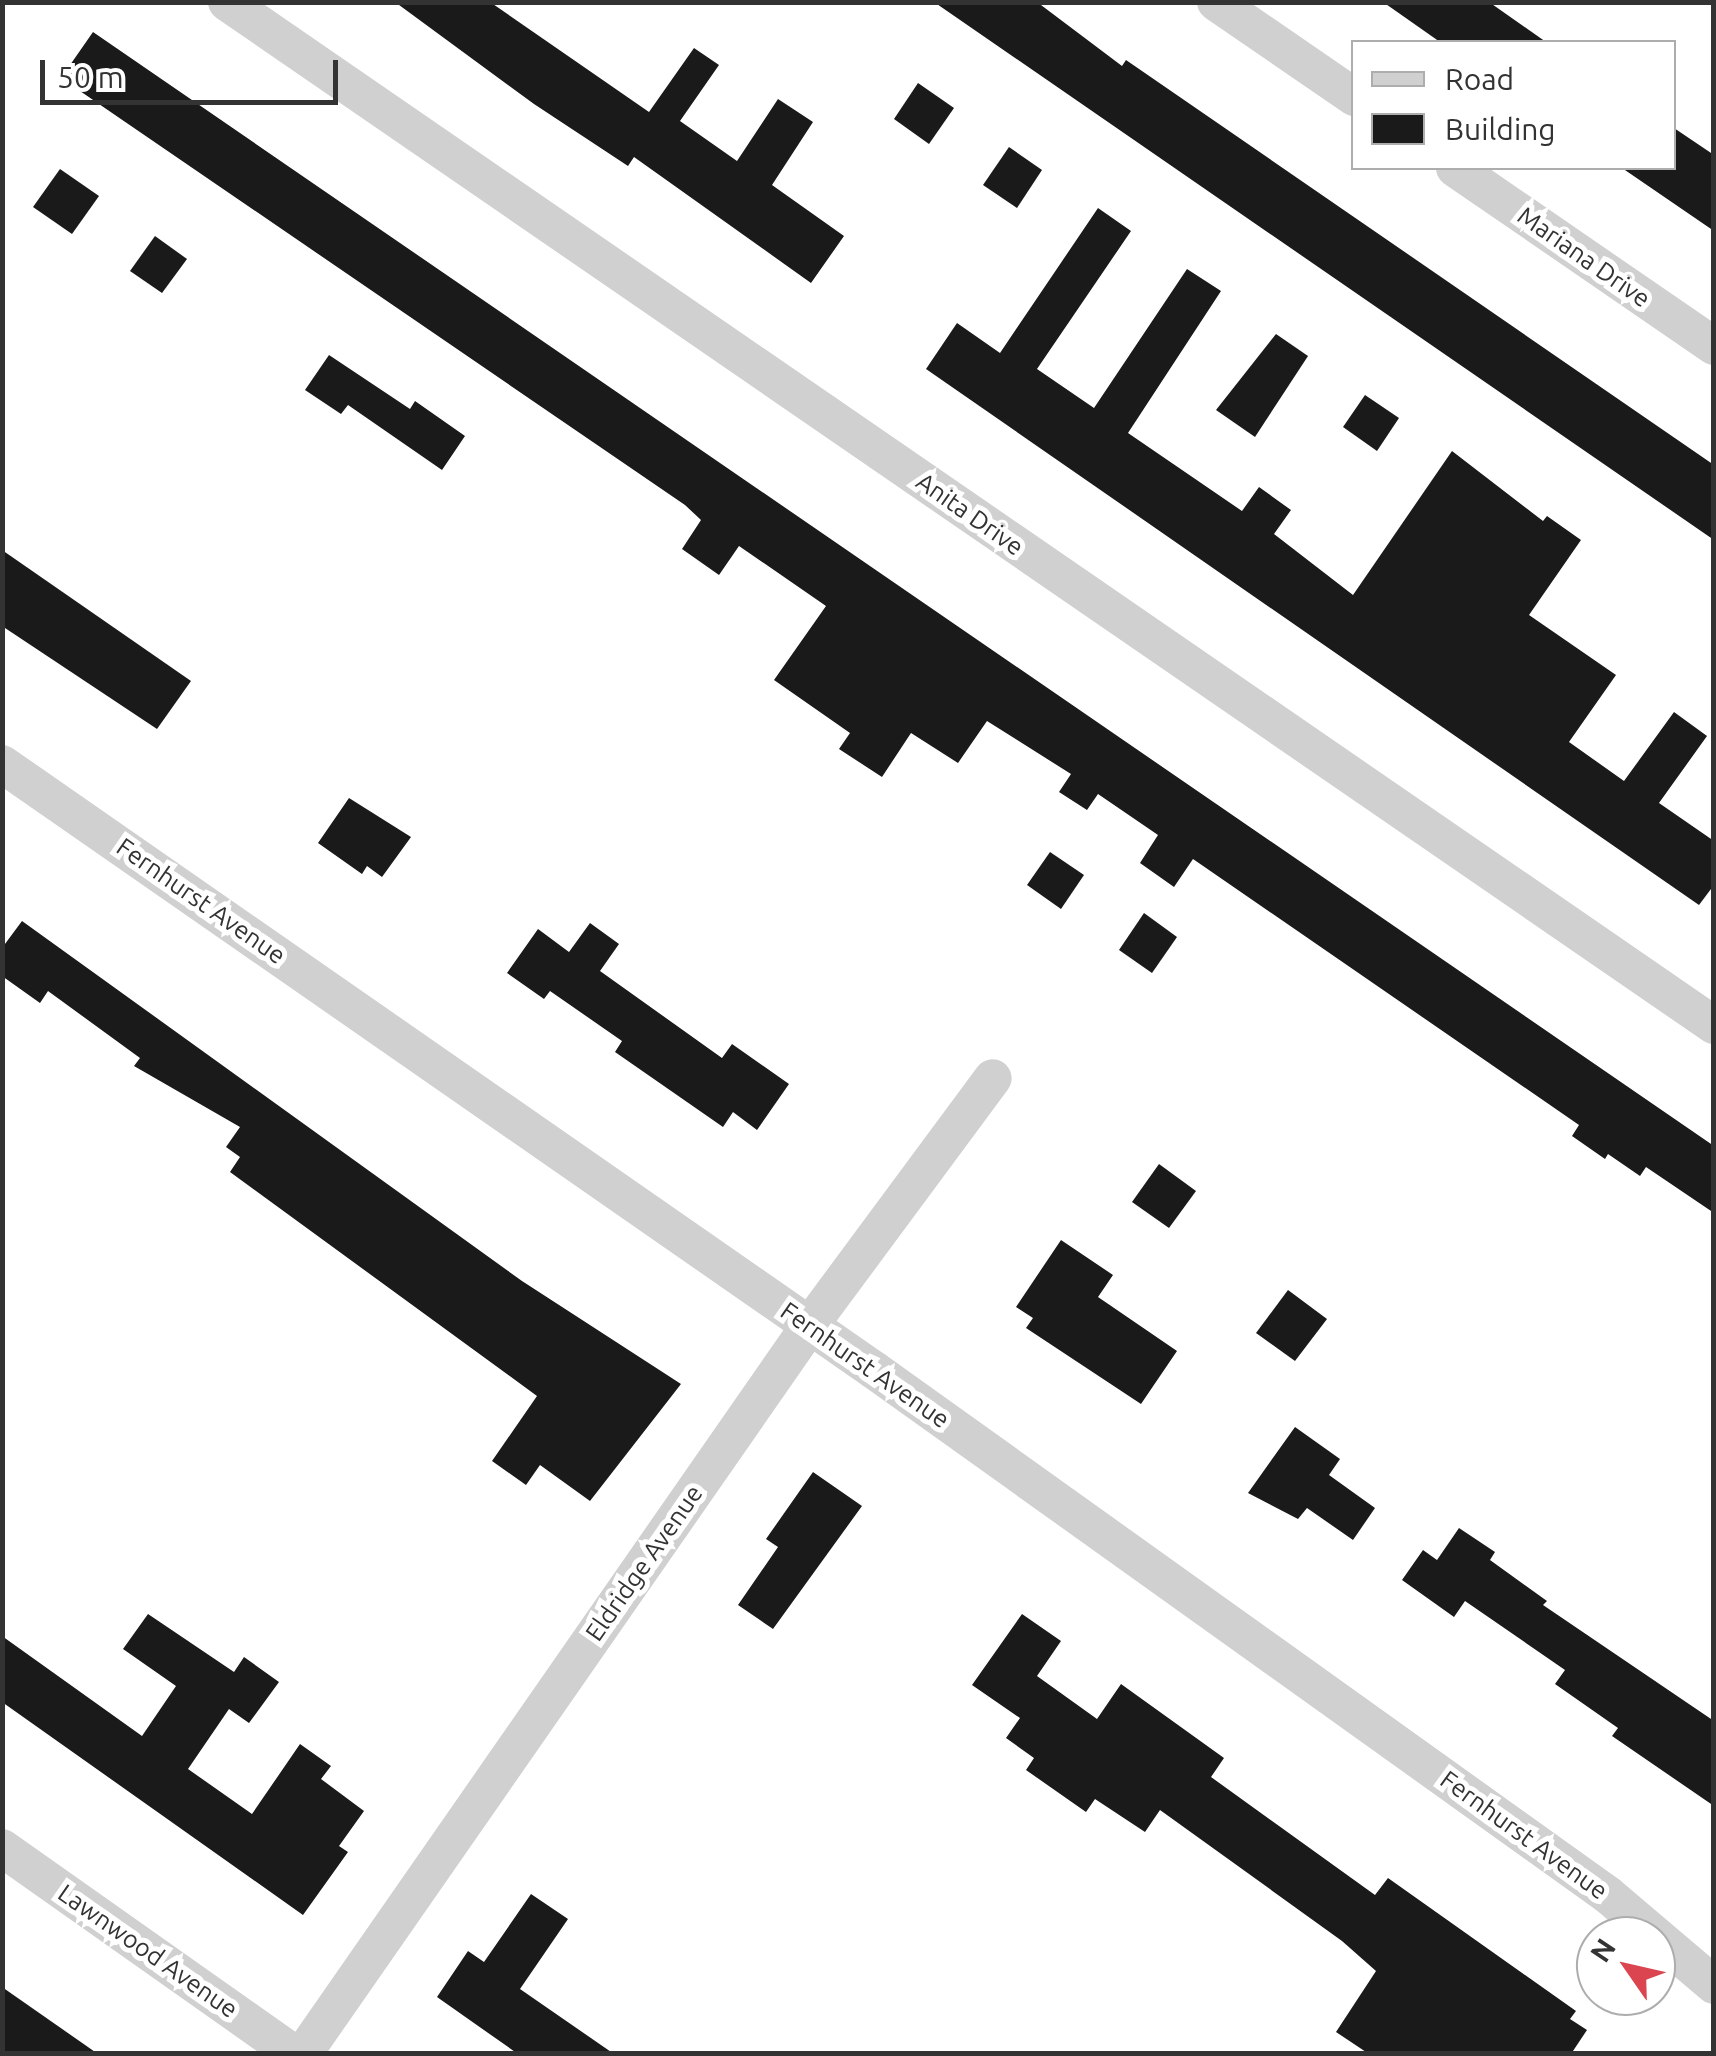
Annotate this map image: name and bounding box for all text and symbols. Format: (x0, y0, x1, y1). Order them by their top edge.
scale bar (45, 40, 342, 102)
legend (1351, 40, 1676, 170)
text: 50 m (57, 60, 124, 94)
text: Road (1445, 62, 1514, 96)
text: Building (1445, 112, 1556, 146)
street label: Mariana Drive (1512, 200, 1656, 314)
street label: Anita Drive (911, 466, 1029, 562)
street label: Fernhurst Avenue (111, 832, 291, 970)
street label: Fernhurst Avenue (775, 1296, 955, 1434)
street label: Eldridge Avenue (579, 1479, 709, 1647)
street label: Fernhurst Avenue (1435, 1764, 1613, 1906)
street label: Lawnwood Avenue (52, 1878, 244, 2024)
north arrow (1576, 1916, 1676, 2016)
text: N (1584, 1933, 1621, 1967)

